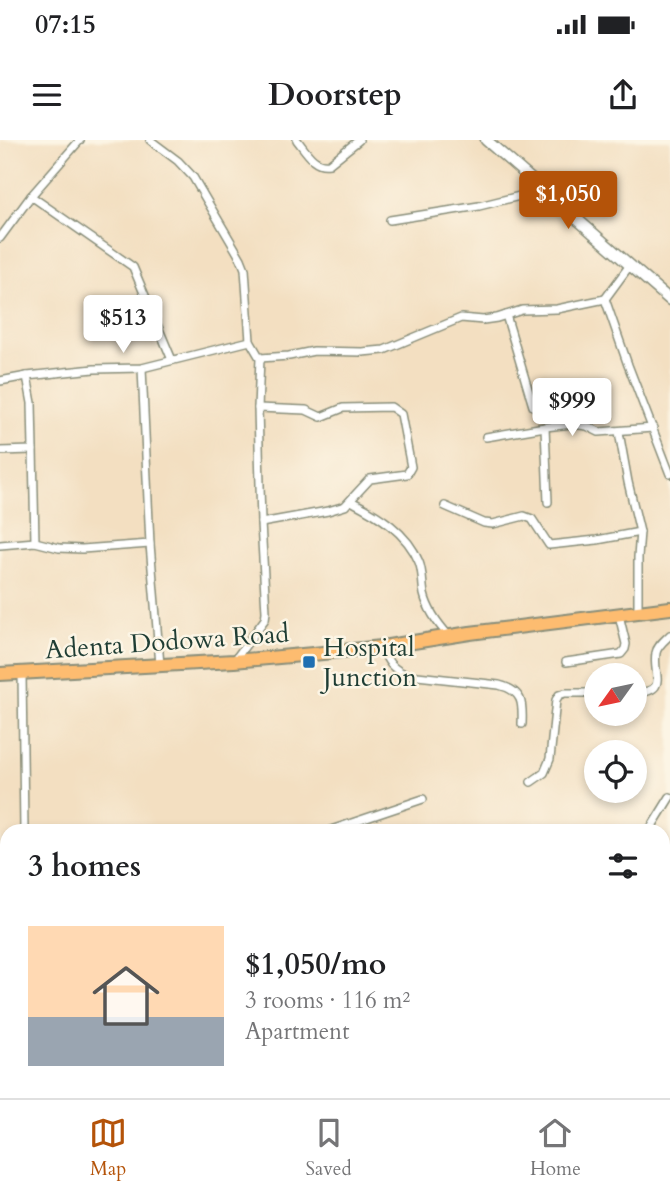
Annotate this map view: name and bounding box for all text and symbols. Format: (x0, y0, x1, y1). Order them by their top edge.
text: 07:15 (35, 7, 96, 42)
text: Doorstep (268, 73, 402, 117)
icon: menu (28, 76, 66, 114)
icon: share (604, 76, 642, 114)
pin: $1,050 (511, 172, 625, 231)
text: $1,050 (535, 178, 601, 209)
pin: $513 (82, 296, 164, 355)
text: $513 (99, 302, 147, 333)
pin: $999 (531, 378, 613, 438)
text: $999 (548, 385, 596, 416)
street label: Adenta Dodowa Road (44, 615, 290, 667)
place label: Hospital Junction (319, 630, 417, 695)
marker: Hospital Junction (301, 654, 317, 670)
north arrow (584, 663, 648, 726)
map controls (584, 663, 647, 803)
button: locate (584, 740, 647, 803)
text: 3 homes (28, 846, 141, 887)
icon: filters (604, 847, 642, 885)
text: $1,050/mo (245, 944, 386, 985)
icon: home (84, 954, 168, 1038)
text: 3 rooms · 116 m² (245, 985, 410, 1016)
text: Apartment (245, 1016, 349, 1047)
tab: Map (89, 1114, 127, 1182)
tab: Saved (306, 1114, 352, 1182)
tab: Home (530, 1114, 581, 1182)

